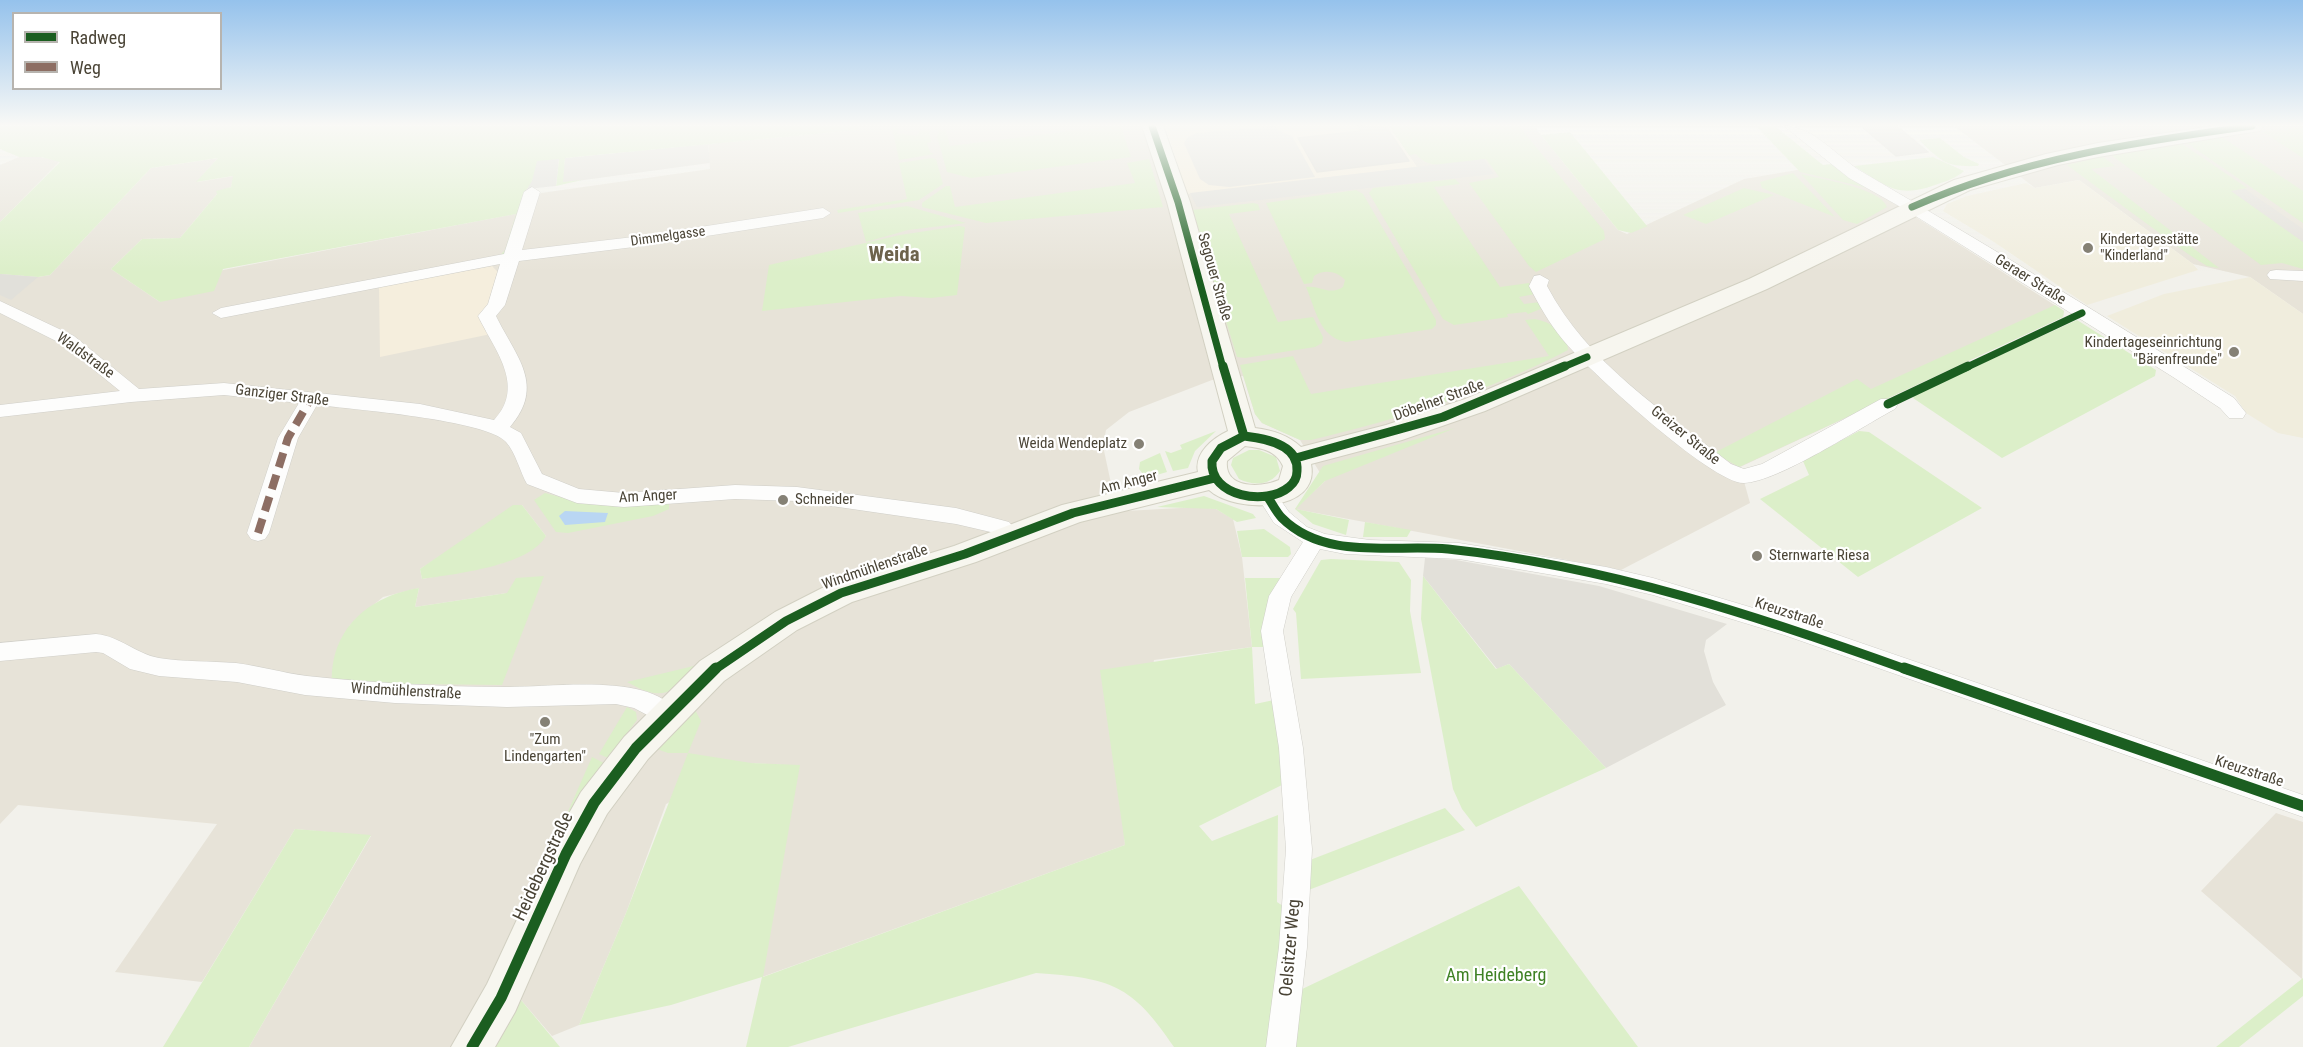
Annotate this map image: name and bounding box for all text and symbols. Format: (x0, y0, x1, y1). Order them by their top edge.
legend (12, 12, 222, 90)
text: Radweg (70, 27, 126, 48)
text: Weg (70, 57, 101, 78)
street label: Dimmelgasse (630, 223, 706, 251)
street label: Segouer Straße (1193, 231, 1235, 323)
place label: Kindertagesstätte "Kinderland" (2100, 232, 2199, 264)
marker: Kindertagesstätte "Kinderland" (2081, 241, 2095, 255)
district label: Weida (868, 243, 920, 269)
street label: Geraer Straße (1991, 251, 2069, 309)
street label: Waldstraße (53, 329, 117, 383)
place label: Kindertageseinrichtung "Bärenfreunde" (2085, 334, 2222, 369)
marker: Kindertageseinrichtung "Bärenfreunde" (2227, 345, 2241, 359)
street label: Döbelner Straße (1391, 376, 1487, 426)
street label: Ganziger Straße (234, 381, 330, 411)
street label: Greizer Straße (1647, 403, 1723, 469)
place label: Weida Wendeplatz (1018, 435, 1127, 453)
marker: Weida Wendeplatz (1132, 437, 1146, 451)
street label: Am Anger (1099, 467, 1159, 499)
street label: Am Anger (618, 486, 678, 508)
place label: Schneider (795, 491, 854, 509)
marker: Schneider (776, 493, 790, 507)
street label: Windmühlenstraße (820, 541, 930, 595)
place label: Sternwarte Riesa (1769, 547, 1869, 565)
marker: Sternwarte Riesa (1750, 549, 1764, 563)
street label: Kreuzstraße (1752, 594, 1826, 634)
street label: Windmühlenstraße (350, 680, 462, 704)
marker: "Zum Lindengarten" (538, 715, 552, 729)
place label: "Zum Lindengarten" (504, 731, 586, 766)
street label: Kreuzstraße (2212, 752, 2286, 792)
street label: Heidebergstraße (509, 809, 579, 925)
street label: Oelsitzer Weg (1276, 898, 1306, 998)
park label: Am Heideberg (1446, 965, 1546, 987)

